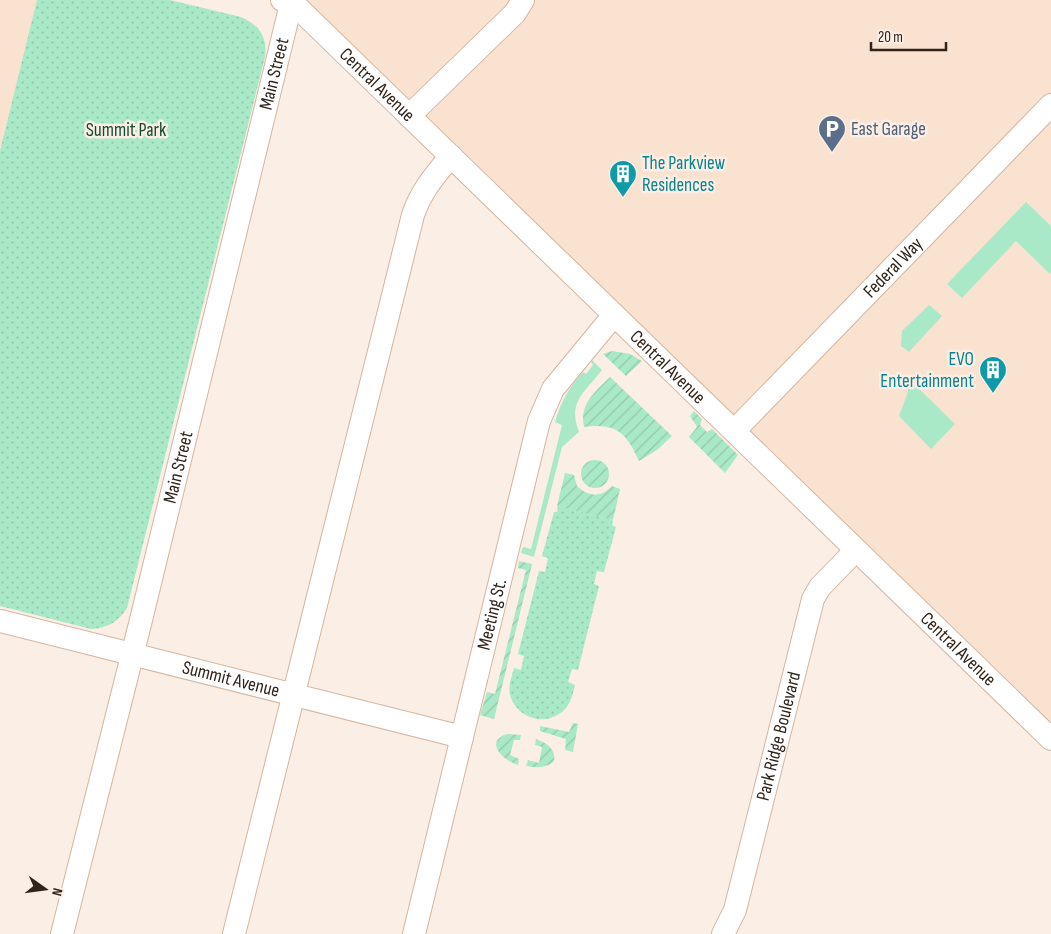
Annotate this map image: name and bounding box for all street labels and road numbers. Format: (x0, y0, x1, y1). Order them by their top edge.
street label: Main Street (254, 35, 294, 112)
street label: Central Avenue (335, 43, 420, 127)
street label: Federal Way (858, 232, 928, 303)
street label: Central Avenue (625, 325, 710, 409)
street label: Main Street (158, 429, 198, 506)
street label: Meeting St. (472, 576, 512, 652)
street label: Central Avenue (916, 607, 1001, 691)
street label: Summit Avenue (180, 656, 282, 702)
street label: Park Ridge Boulevard (751, 669, 806, 803)

